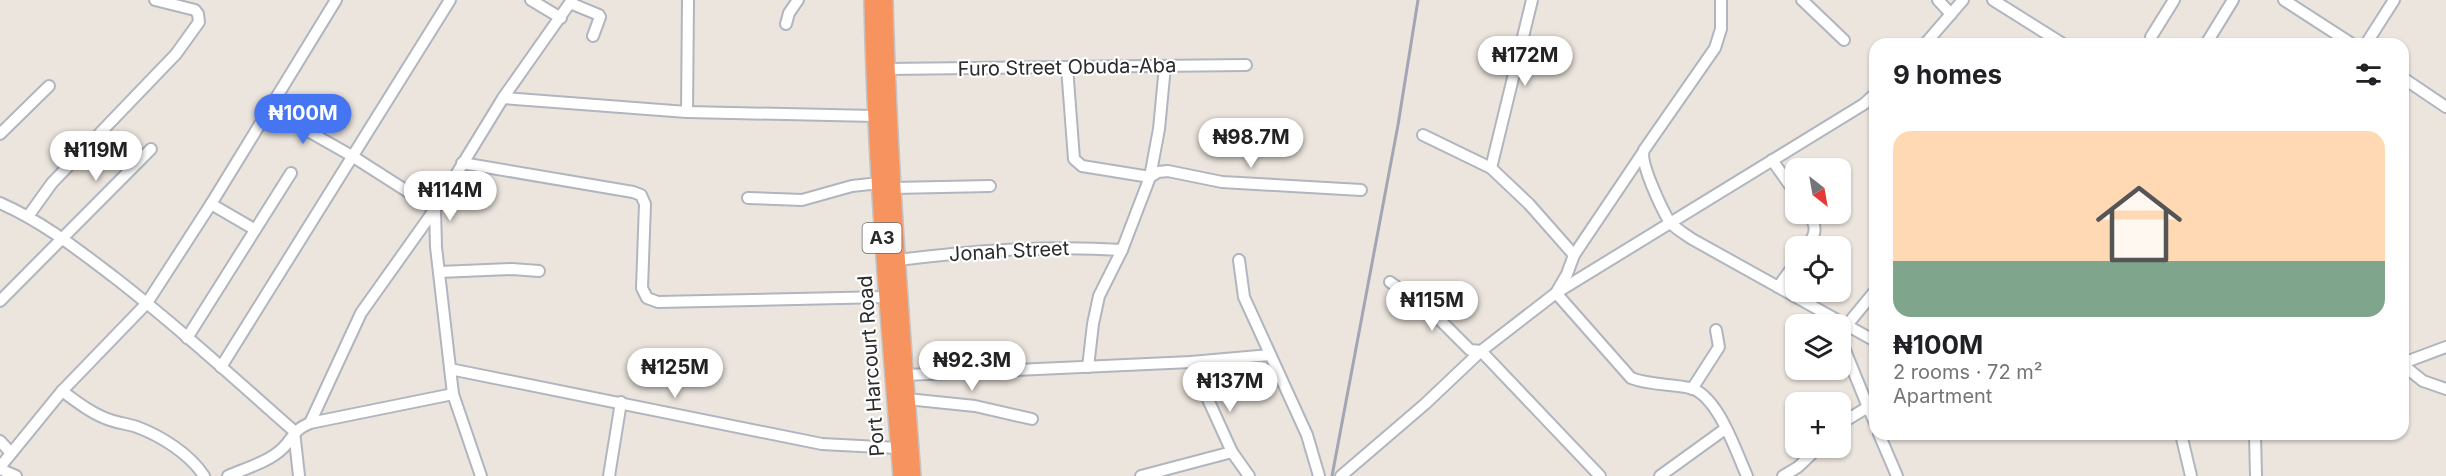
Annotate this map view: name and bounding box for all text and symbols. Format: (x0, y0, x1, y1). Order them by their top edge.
pin: ₦172M (1483, 36, 1567, 87)
text: ₦172M (1492, 43, 1558, 67)
street label: Furo Street Obuda-Aba (957, 53, 1177, 81)
icon: filters (2352, 58, 2385, 91)
text: 9 homes (1893, 59, 2002, 90)
pin: ₦100M (261, 94, 345, 145)
text: ₦100M (268, 101, 338, 125)
pin: ₦98.7M (1202, 118, 1300, 169)
text: ₦98.7M (1212, 125, 1290, 149)
pin: ₦119M (54, 131, 138, 182)
text: ₦119M (64, 138, 128, 162)
north arrow (1785, 158, 1851, 224)
map controls (1785, 158, 1851, 458)
icon: home (2085, 170, 2193, 278)
pin: ₦114M (408, 171, 492, 222)
text: ₦114M (418, 178, 482, 202)
road number: A3 (862, 223, 902, 253)
street label: Jonah Street (948, 236, 1070, 266)
button: locate (1785, 236, 1851, 302)
street label: Port Harcourt Road (853, 275, 889, 457)
pin: ₦115M (1390, 281, 1474, 332)
text: ₦115M (1400, 288, 1464, 312)
button: layers (1785, 314, 1851, 380)
text: ₦100M (1893, 329, 1983, 360)
pin: ₦92.3M (923, 341, 1021, 392)
pin: ₦125M (633, 348, 717, 399)
text: ₦92.3M (933, 348, 1011, 372)
text: ₦125M (641, 355, 709, 379)
text: 2 rooms · 72 m² (1893, 360, 2043, 384)
pin: ₦137M (1188, 362, 1272, 413)
text: ₦137M (1197, 369, 1263, 393)
text: Apartment (1893, 384, 1992, 408)
button: + (1785, 392, 1851, 458)

